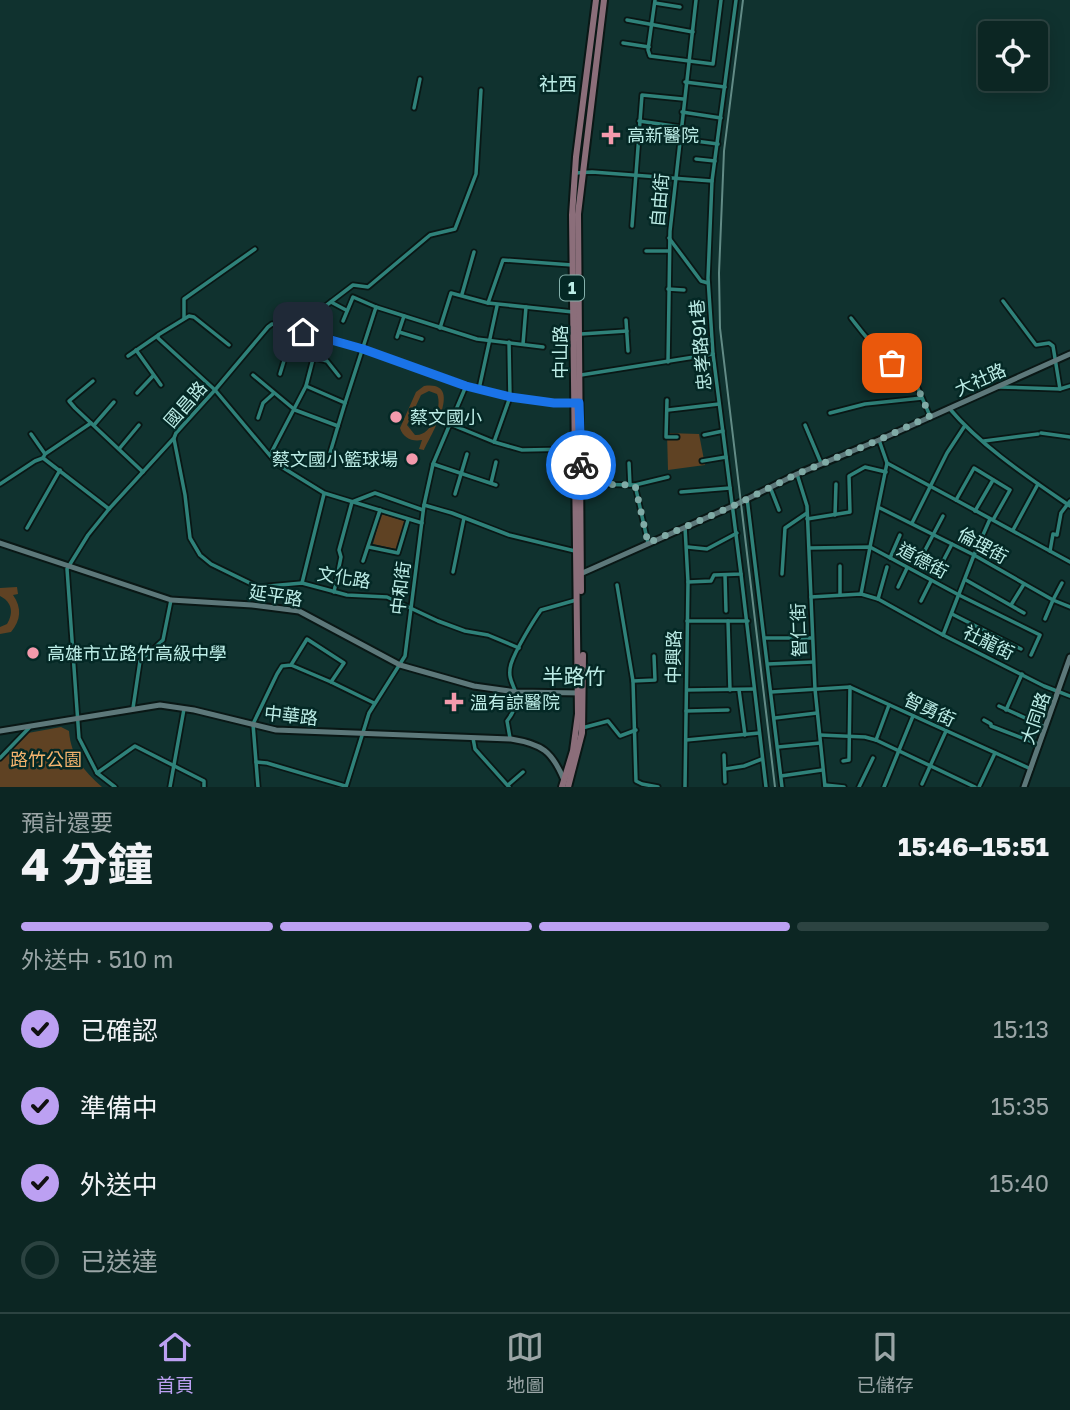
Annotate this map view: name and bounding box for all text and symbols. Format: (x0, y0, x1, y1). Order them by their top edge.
map controls (978, 21, 1048, 91)
button: locate (978, 21, 1048, 91)
district label: 社西 (539, 72, 577, 95)
place label: 高新醫院 (627, 124, 699, 146)
marker: 高新醫院 (601, 125, 621, 145)
street label: 自由街 (646, 172, 672, 228)
road number: 1 (560, 276, 584, 300)
street label: 忠孝路91巷 (685, 298, 715, 392)
pin (273, 302, 333, 362)
icon: home (284, 313, 322, 351)
street label: 中山路 (549, 325, 571, 379)
pin (862, 333, 922, 393)
icon: bag (873, 344, 911, 382)
street label: 大社路 (951, 358, 1009, 400)
street label: 國昌路 (159, 376, 211, 432)
place label: 蔡文國小 (410, 406, 482, 428)
marker: 蔡文國小 (388, 409, 404, 425)
courier (546, 430, 616, 500)
icon: bike (562, 446, 600, 484)
place label: 蔡文國小籃球場 (272, 448, 398, 470)
marker: 蔡文國小籃球場 (404, 451, 420, 467)
street label: 倫理街 (954, 522, 1012, 568)
street label: 道德街 (894, 538, 952, 582)
street label: 中和街 (386, 560, 414, 616)
street label: 文化路 (316, 562, 372, 592)
street label: 延平路 (248, 580, 304, 610)
street label: 智仁街 (786, 603, 810, 657)
street label: 社龍街 (960, 620, 1018, 664)
street label: 中興路 (662, 630, 684, 684)
place label: 高雄市立路竹高級中學 (47, 642, 227, 664)
marker: 高雄市立路竹高級中學 (25, 645, 41, 661)
district label: 半路竹 (543, 663, 606, 689)
street label: 智勇街 (901, 688, 959, 730)
street label: 大同路 (1016, 689, 1054, 747)
place label: 溫有諒醫院 (470, 691, 560, 713)
marker: 溫有諒醫院 (444, 692, 464, 712)
street label: 中華路 (263, 701, 319, 729)
park label: 路竹公園 (10, 748, 82, 770)
text: 預計還要 (21, 808, 113, 836)
text: 15:46–15:51 (898, 831, 1049, 862)
text: 4 分鐘 (21, 836, 153, 891)
text: 外送中 · 510 m (21, 945, 173, 973)
icon: check (21, 1010, 59, 1048)
text: 已確認 (80, 1015, 158, 1046)
text: 15:13 (993, 1015, 1049, 1043)
icon: check (21, 1087, 59, 1125)
text: 準備中 (80, 1092, 158, 1123)
text: 15:35 (991, 1092, 1049, 1120)
icon: check (21, 1164, 59, 1202)
text: 外送中 (80, 1169, 158, 1200)
text: 15:40 (989, 1169, 1049, 1197)
text: 已送達 (80, 1246, 158, 1277)
tab: 首頁 (156, 1328, 194, 1397)
tab: 地圖 (506, 1328, 545, 1397)
tab: 已儲存 (857, 1328, 914, 1397)

